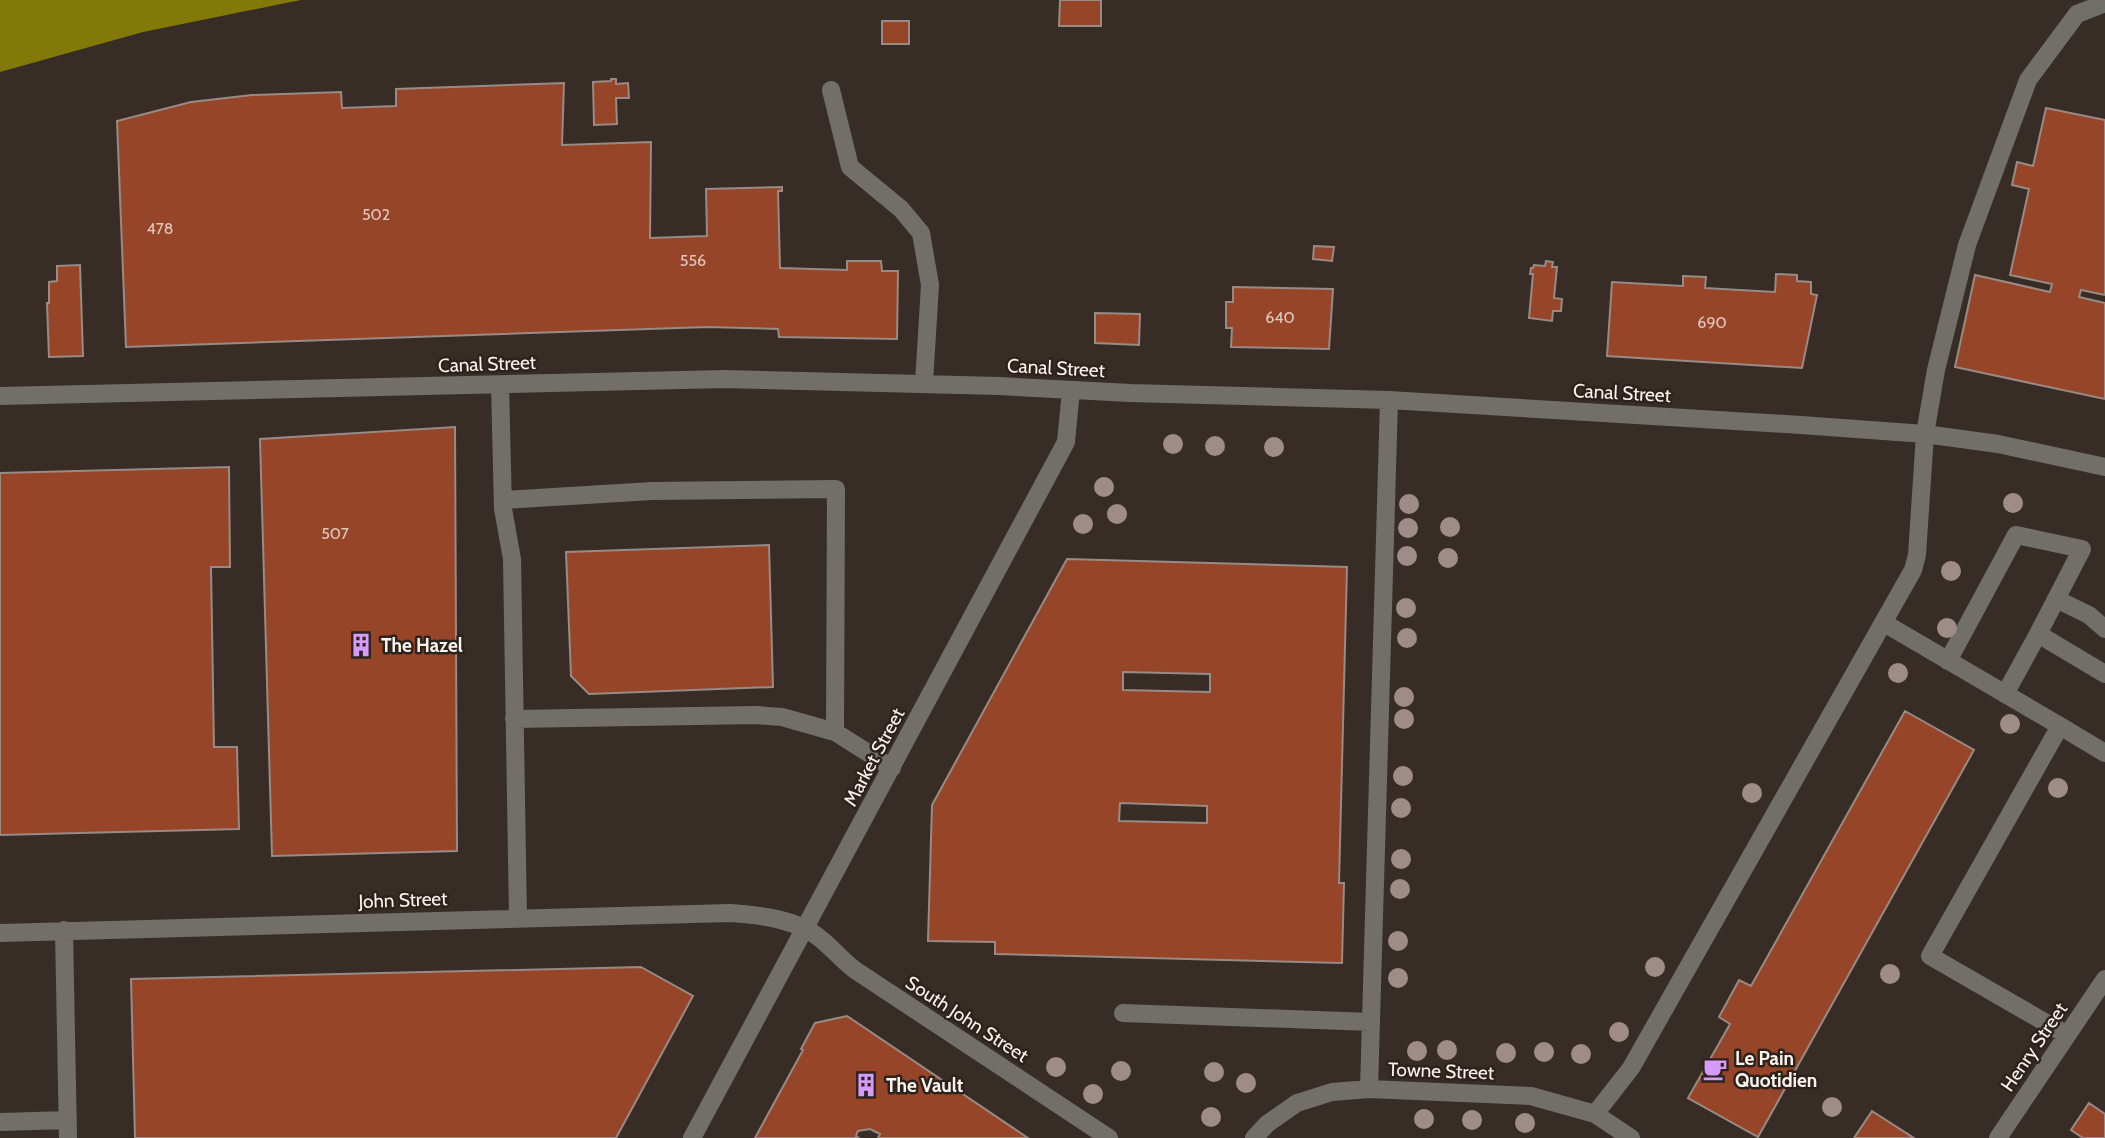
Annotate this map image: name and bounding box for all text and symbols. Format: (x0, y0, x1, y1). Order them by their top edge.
house number: 502 (362, 205, 390, 224)
house number: 478 (147, 219, 174, 238)
house number: 556 (680, 251, 706, 270)
house number: 640 (1265, 308, 1295, 327)
house number: 690 (1697, 313, 1727, 332)
street label: Canal Street (438, 351, 537, 377)
street label: Canal Street (1006, 354, 1106, 382)
street label: Canal Street (1572, 379, 1672, 407)
house number: 507 (321, 524, 349, 543)
building icon: The Hazel (347, 631, 375, 659)
place label: The Hazel (381, 634, 463, 657)
street label: Market Street (839, 704, 910, 810)
street label: John Street (357, 887, 448, 913)
street label: South John Street (901, 971, 1033, 1068)
street label: Henry Street (1996, 998, 2072, 1096)
place label: Le Pain Quotidien (1735, 1047, 1817, 1092)
cafe icon: Le Pain Quotidien (1701, 1055, 1729, 1083)
street label: Towne Street (1388, 1058, 1495, 1084)
building icon: The Vault (852, 1071, 880, 1099)
place label: The Vault (886, 1074, 964, 1097)

